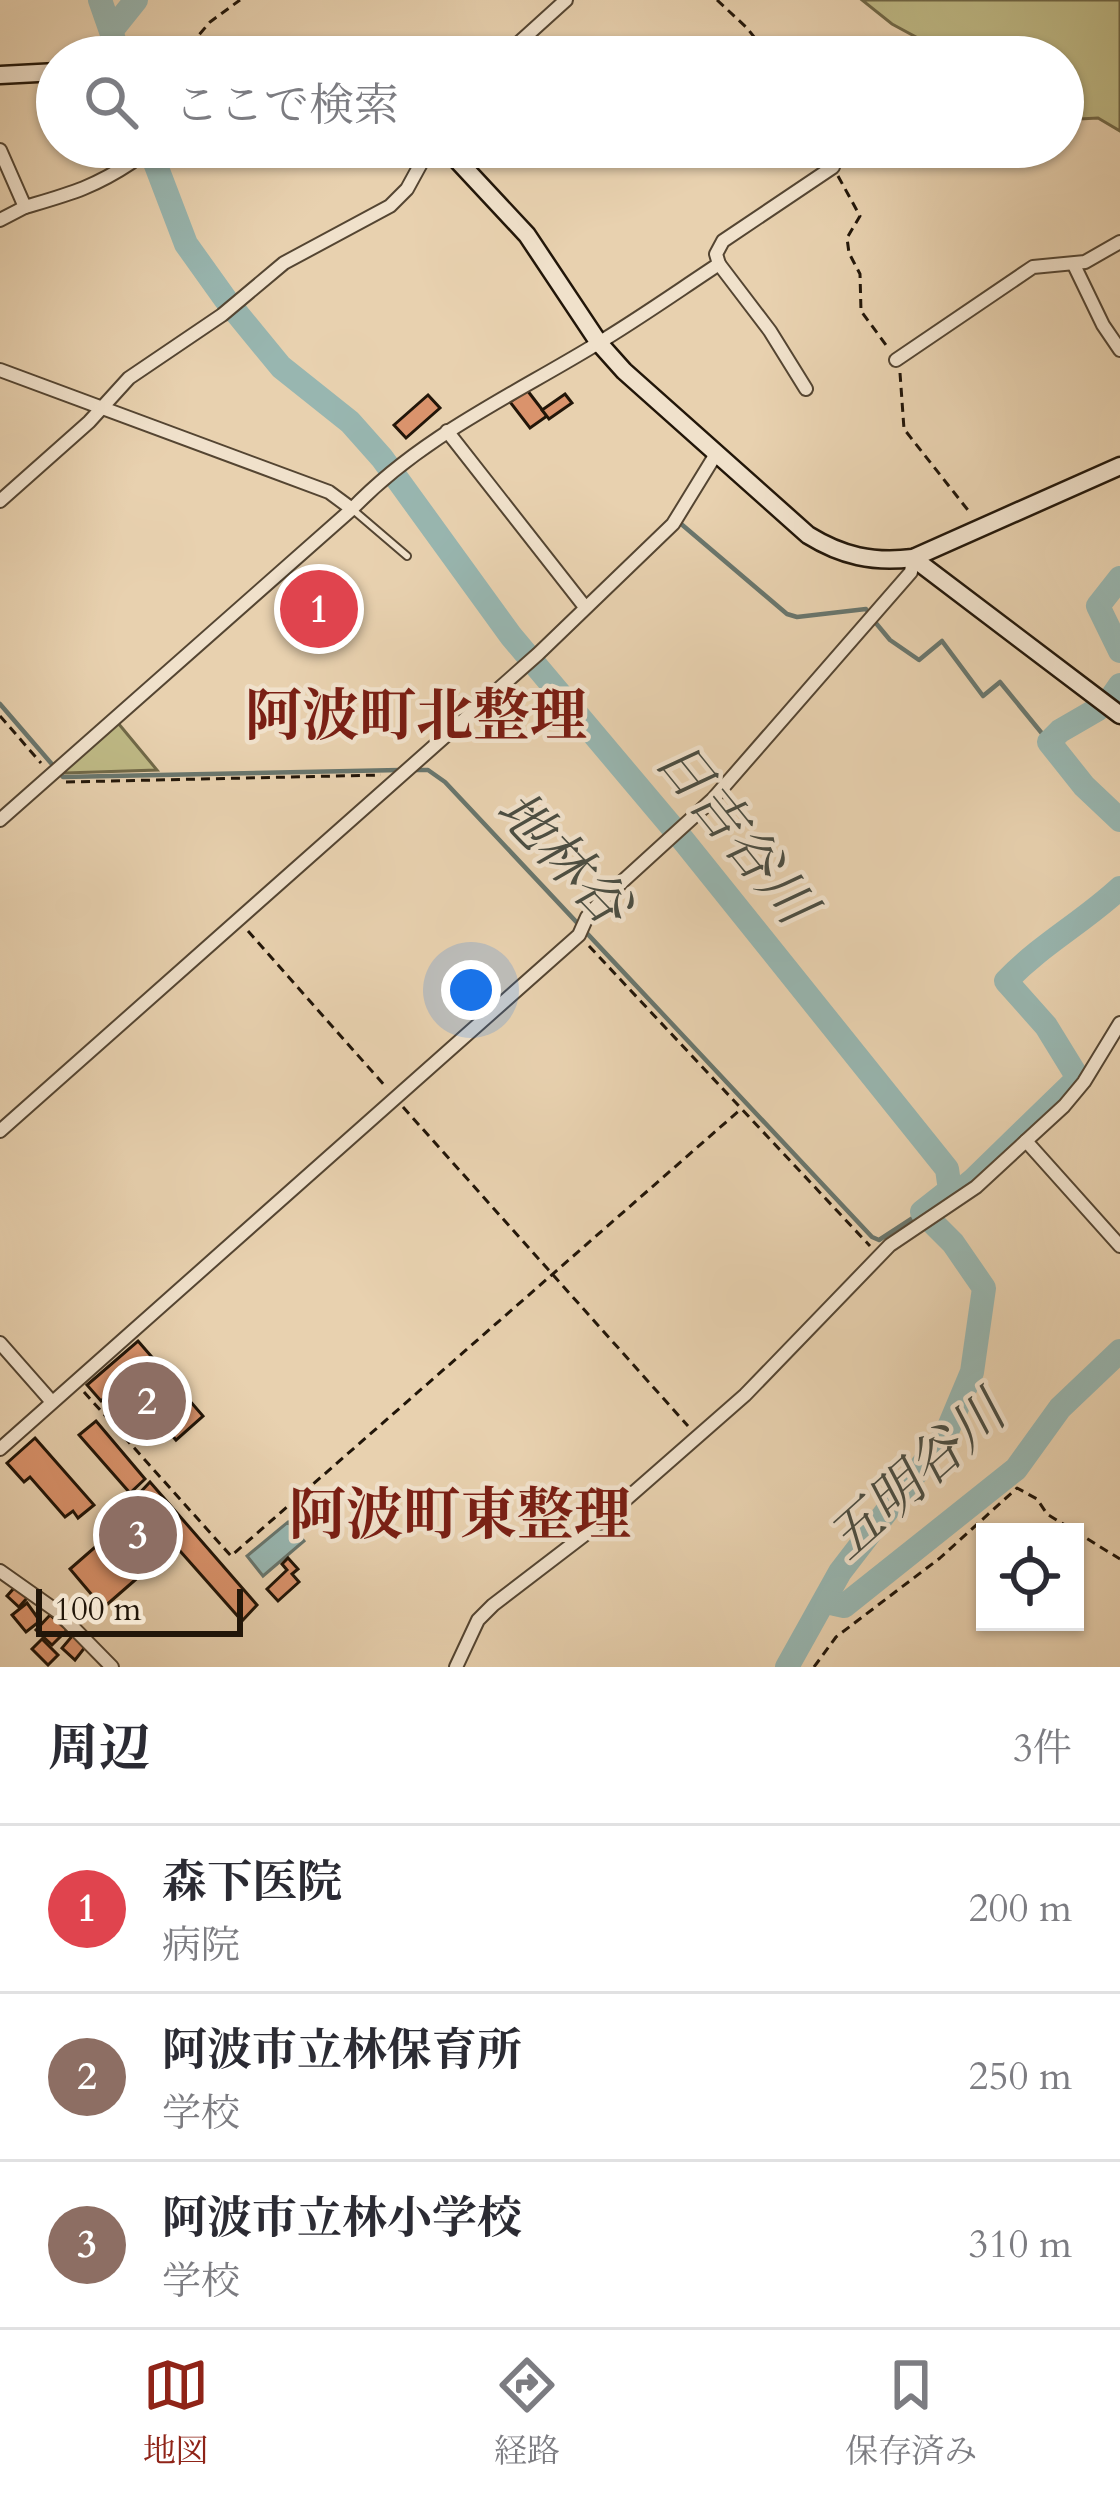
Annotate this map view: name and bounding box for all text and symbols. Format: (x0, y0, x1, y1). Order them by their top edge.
search box (36, 36, 1084, 168)
icon: search (78, 69, 144, 135)
text: ここで検索 (174, 75, 399, 136)
pin: 1 (280, 564, 358, 654)
district label: 阿波町北整理 (245, 679, 587, 756)
water label: 日吉谷川 (638, 726, 833, 944)
water label: 地林谷 (479, 775, 647, 945)
your location (441, 960, 501, 1020)
pin: 2 (108, 1356, 186, 1446)
water label: 五明谷川 (812, 1374, 1025, 1576)
district label: 阿波町東整理 (289, 1478, 631, 1555)
pin: 3 (99, 1490, 177, 1580)
map controls (976, 1523, 1084, 1631)
button: locate (976, 1523, 1084, 1631)
scale bar (36, 1583, 243, 1636)
text: 100 m (54, 1587, 141, 1632)
text: 周辺 (48, 1714, 150, 1784)
text: 3件 (1013, 1722, 1072, 1775)
text: 森下医院 (162, 1852, 342, 1913)
text: 1 (77, 1882, 97, 1935)
text: 200 m (969, 1882, 1072, 1935)
text: 病院 (162, 1919, 240, 1972)
text: 阿波市立林保育所 (162, 2020, 522, 2081)
text: 2 (77, 2050, 97, 2103)
text: 250 m (969, 2050, 1072, 2103)
text: 学校 (162, 2087, 240, 2140)
text: 阿波市立林小学校 (162, 2188, 522, 2249)
text: 3 (77, 2218, 97, 2271)
text: 310 m (969, 2218, 1072, 2271)
text: 学校 (162, 2255, 240, 2308)
tab: 地図 (143, 2352, 209, 2474)
tab: 経路 (494, 2352, 560, 2474)
tab: 保存済み (845, 2352, 977, 2474)

